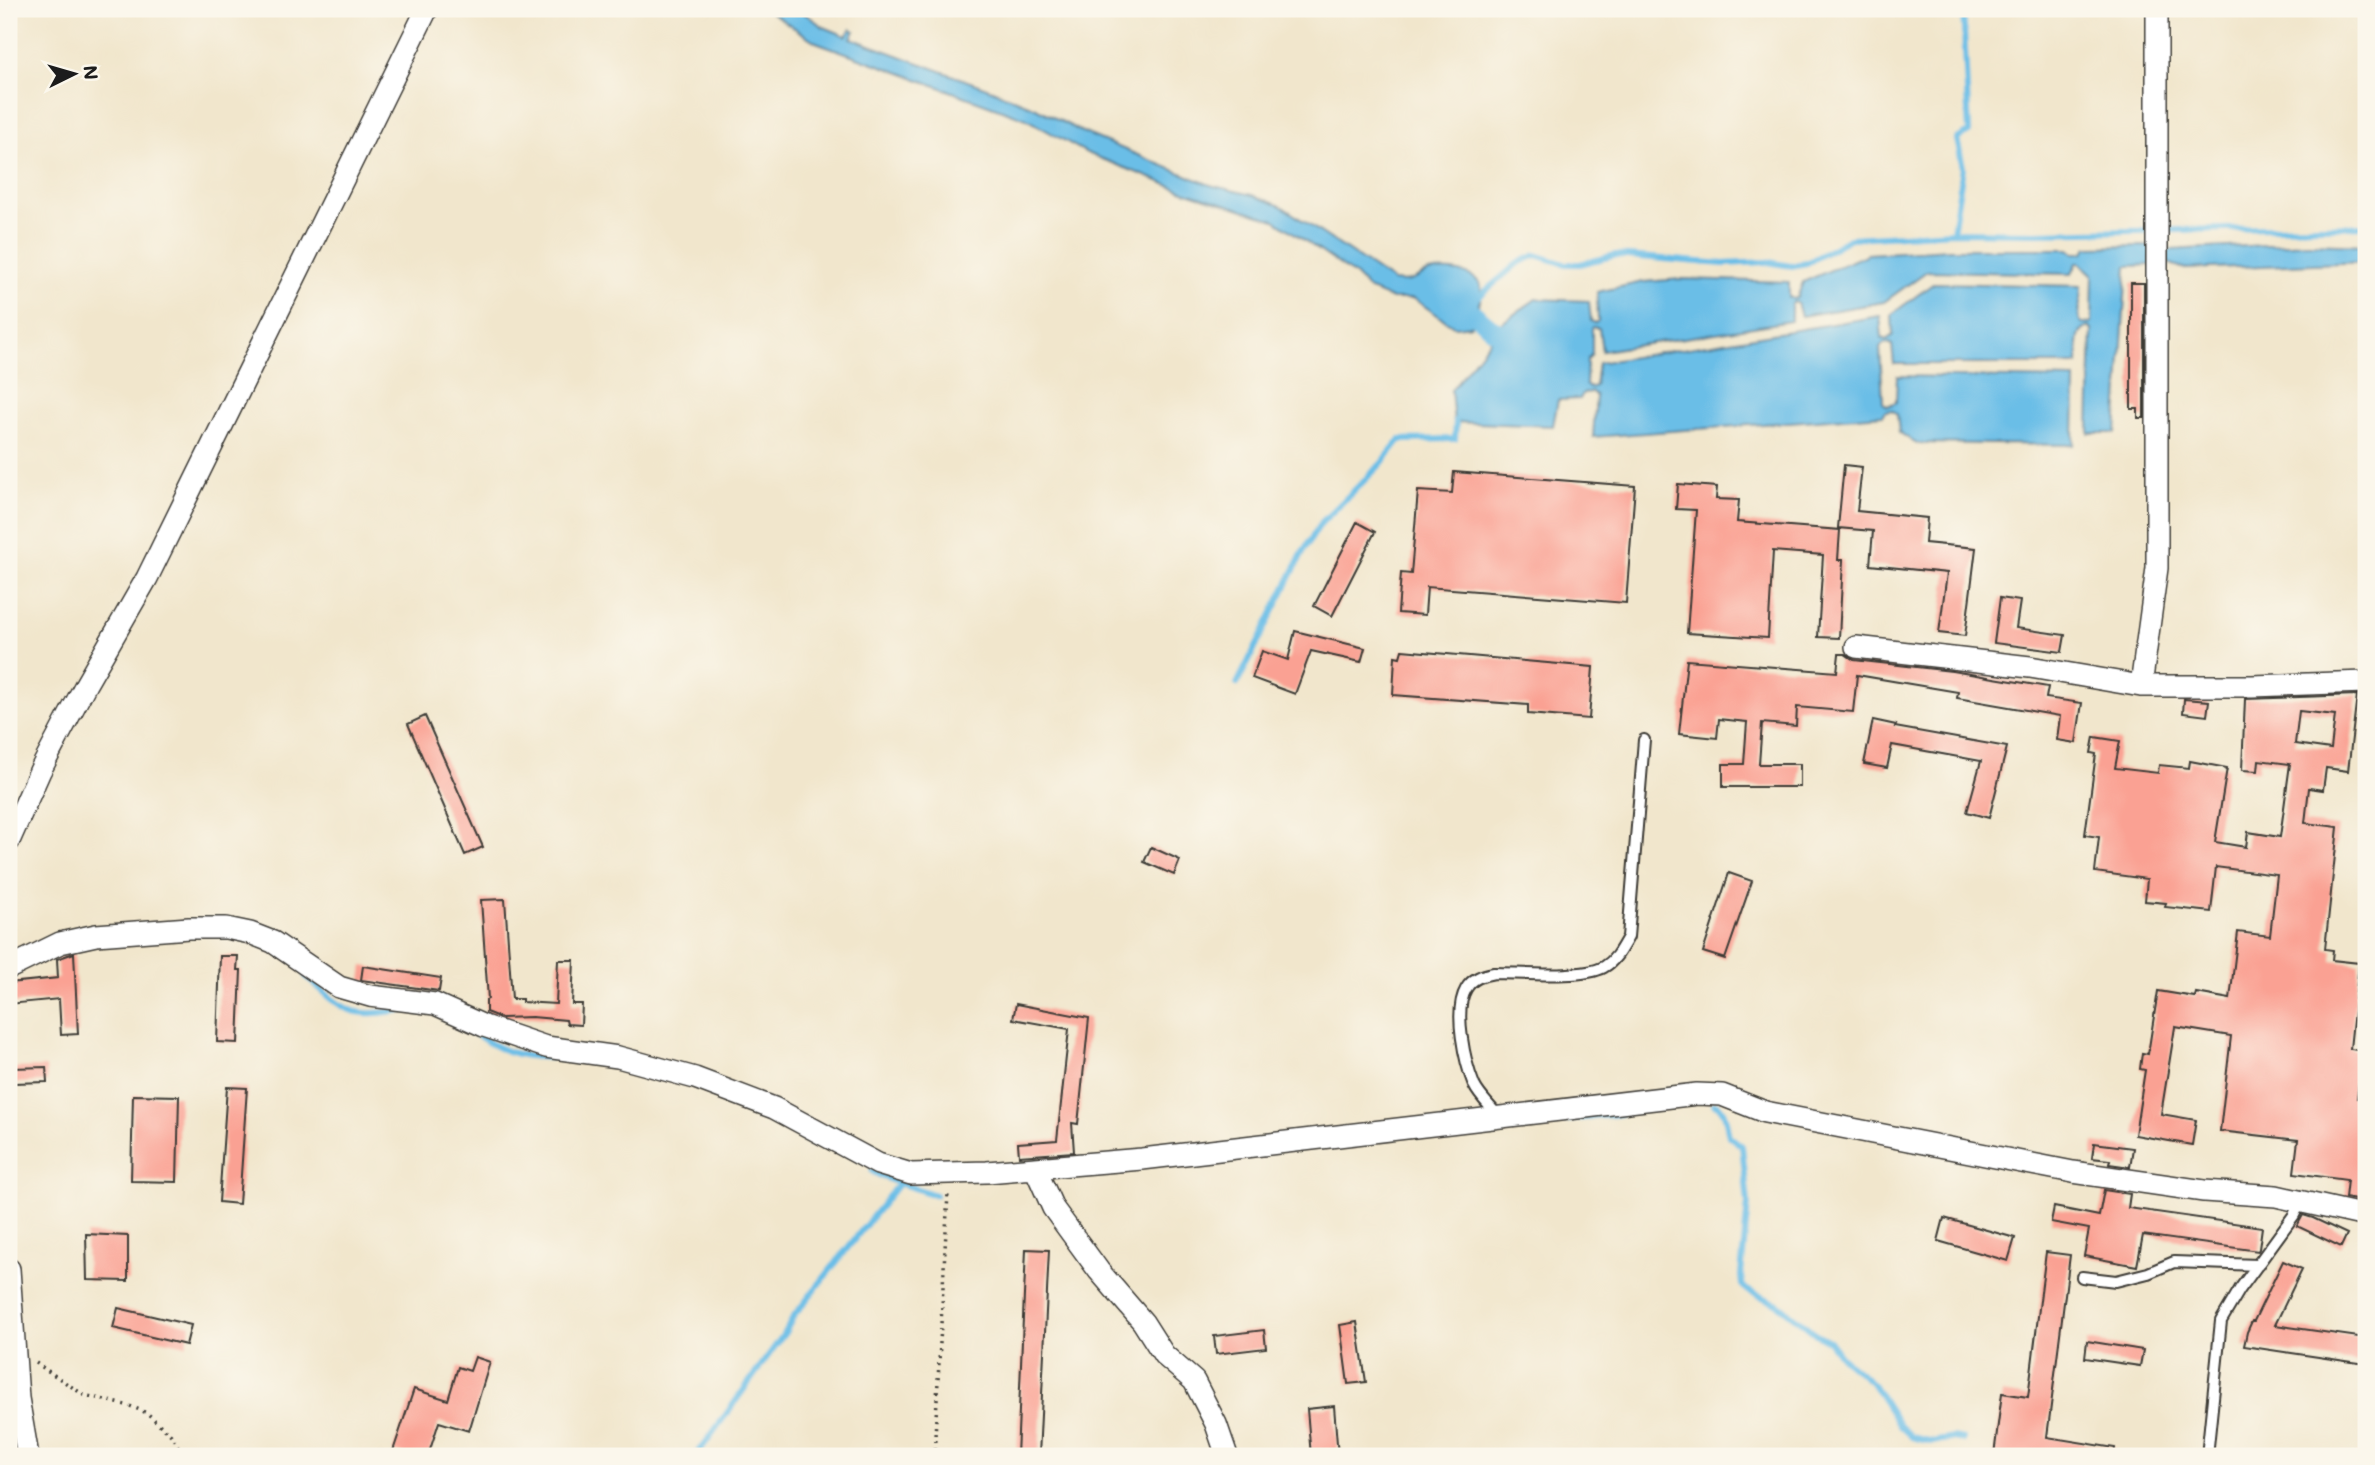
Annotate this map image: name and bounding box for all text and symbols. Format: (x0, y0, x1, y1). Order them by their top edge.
north arrow (38, 38, 108, 108)
text: N (78, 64, 105, 81)

